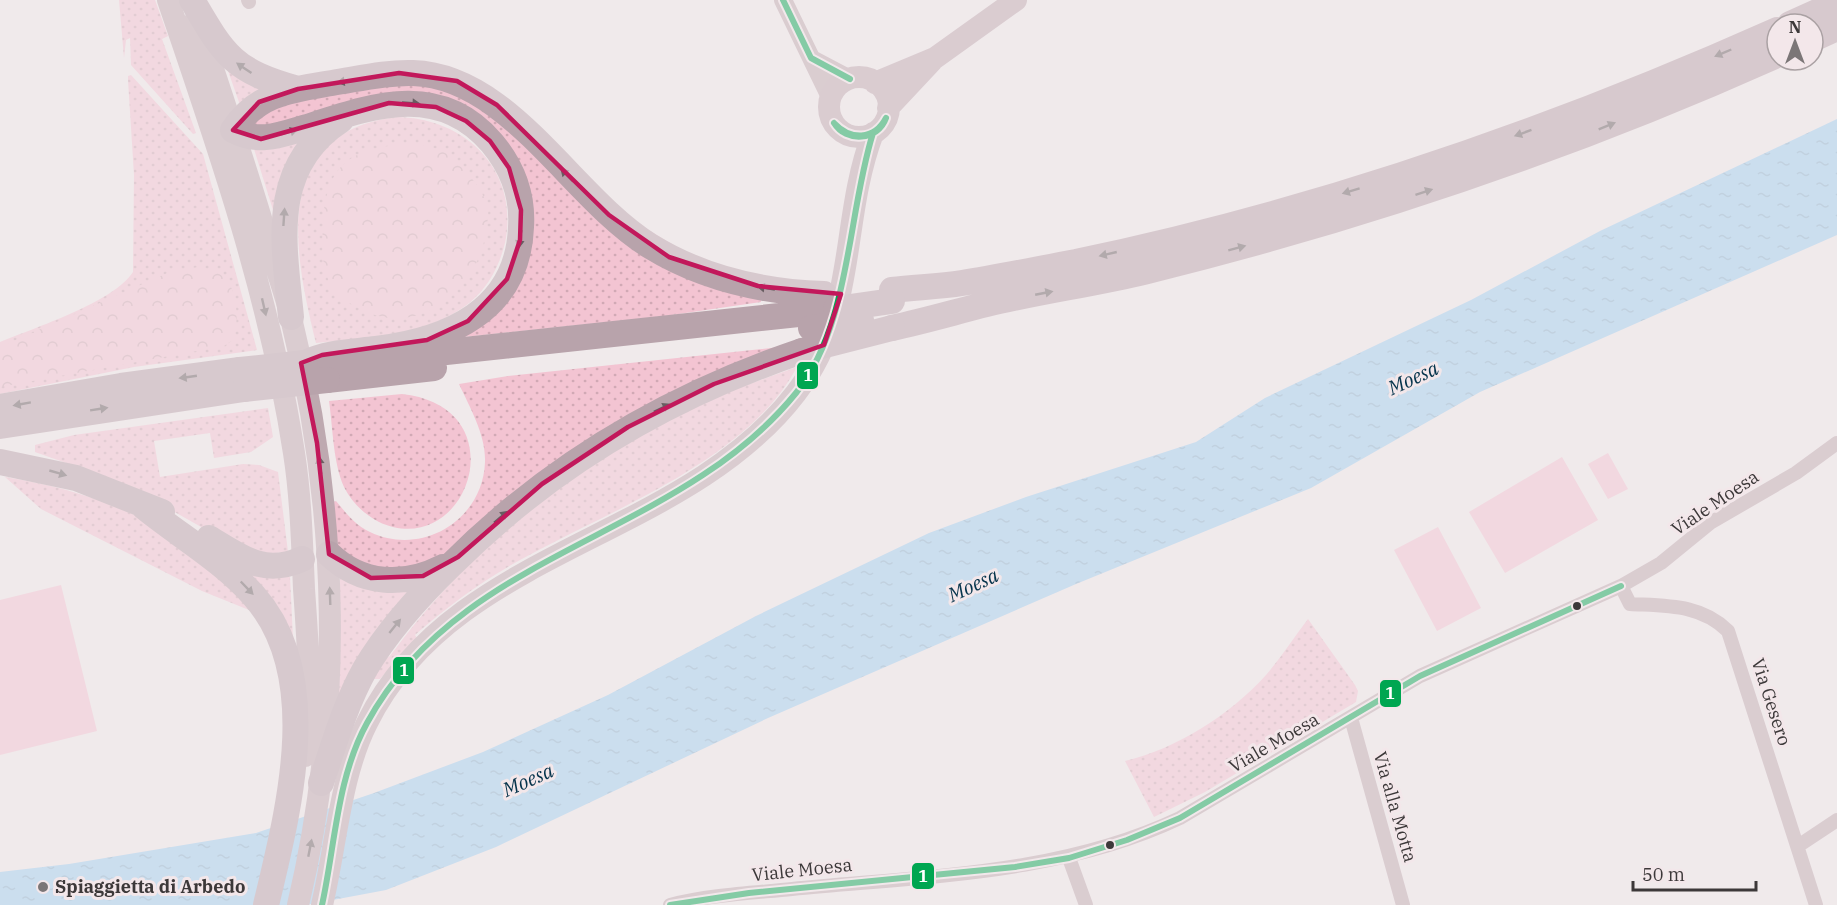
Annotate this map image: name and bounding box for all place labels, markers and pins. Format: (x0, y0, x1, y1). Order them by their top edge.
unlabelled marker (1571, 600, 1583, 612)
unlabelled marker (1104, 839, 1116, 851)
place label: Spiaggietta di Arbedo (55, 875, 245, 898)
marker: Spiaggietta di Arbedo (36, 880, 50, 894)

